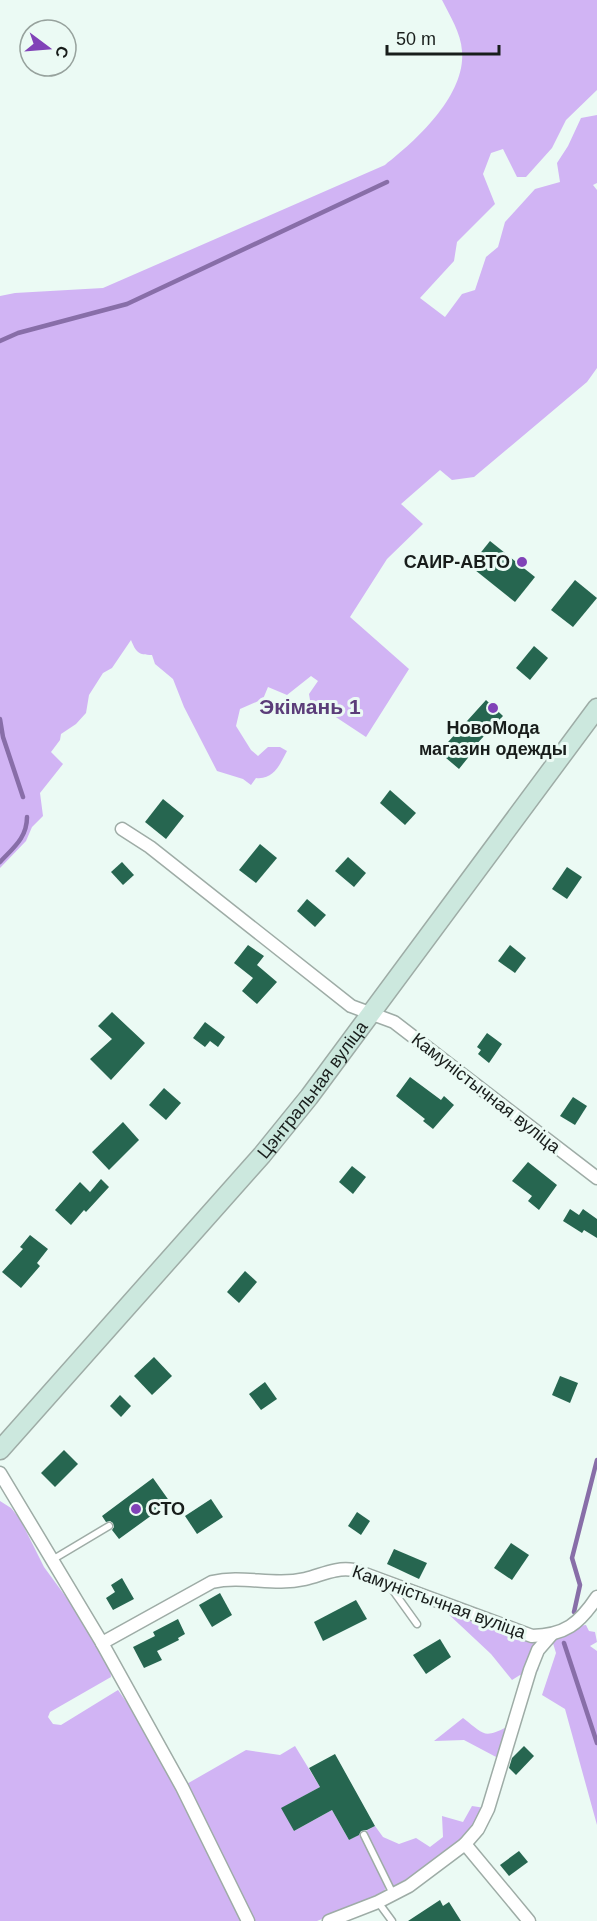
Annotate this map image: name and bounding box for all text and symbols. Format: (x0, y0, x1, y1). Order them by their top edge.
north arrow (18, 18, 78, 78)
scale bar (387, 18, 500, 56)
text: 50 m (396, 29, 436, 49)
text: С (52, 44, 72, 60)
place label: САИР-АВТО (404, 552, 510, 572)
marker: САИР-АВТО (515, 555, 529, 569)
district label: Экімань 1 (259, 695, 361, 718)
marker: НовоМода магазин одежды (486, 701, 500, 715)
place label: НовоМода магазин одежды (419, 718, 567, 759)
street label: Цэнтральная вуліца (253, 1016, 372, 1163)
street label: Камуністычная вуліца (408, 1029, 565, 1158)
place label: СТО (148, 1499, 185, 1519)
marker: СТО (129, 1502, 143, 1516)
street label: Камуністычная вуліца (350, 1561, 529, 1643)

